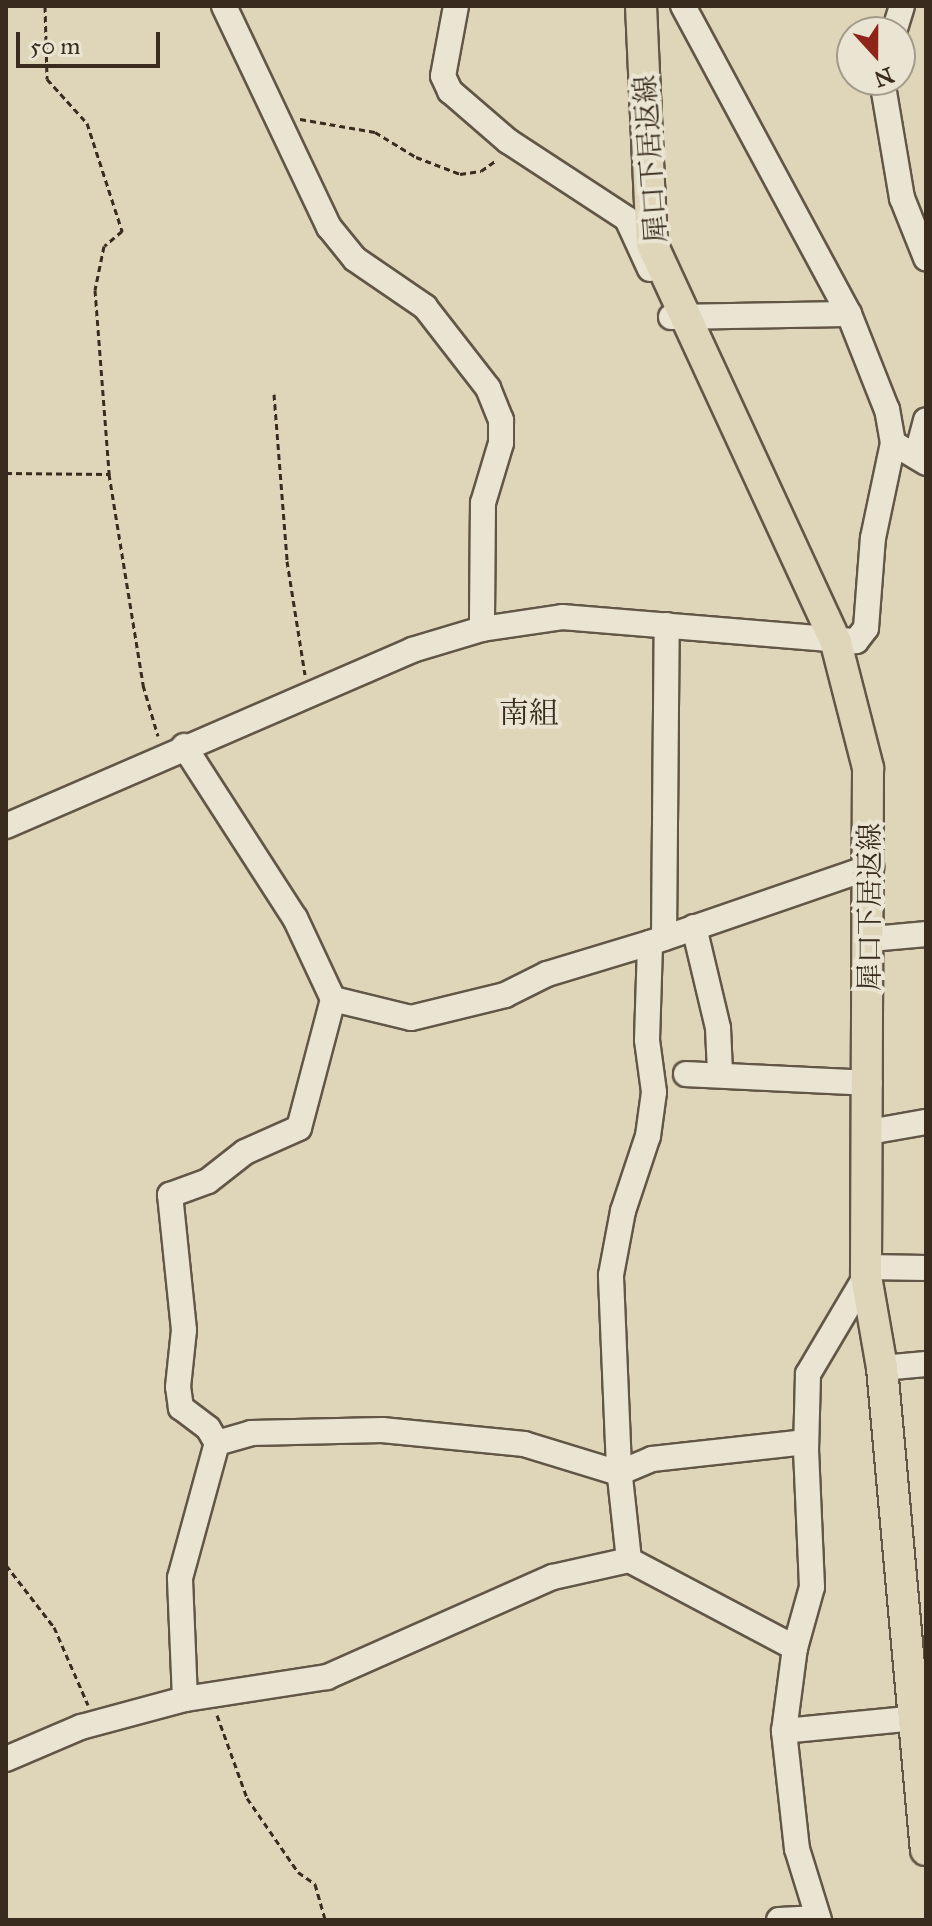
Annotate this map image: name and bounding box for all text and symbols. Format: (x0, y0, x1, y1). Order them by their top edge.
scale bar (20, 16, 164, 66)
north arrow (836, 16, 916, 96)
text: 50 m (30, 31, 80, 61)
text: N (871, 61, 898, 93)
street label: 犀口下居返線 (628, 74, 674, 244)
district label: 南組 (499, 695, 559, 731)
street label: 犀口下居返線 (853, 823, 887, 991)

